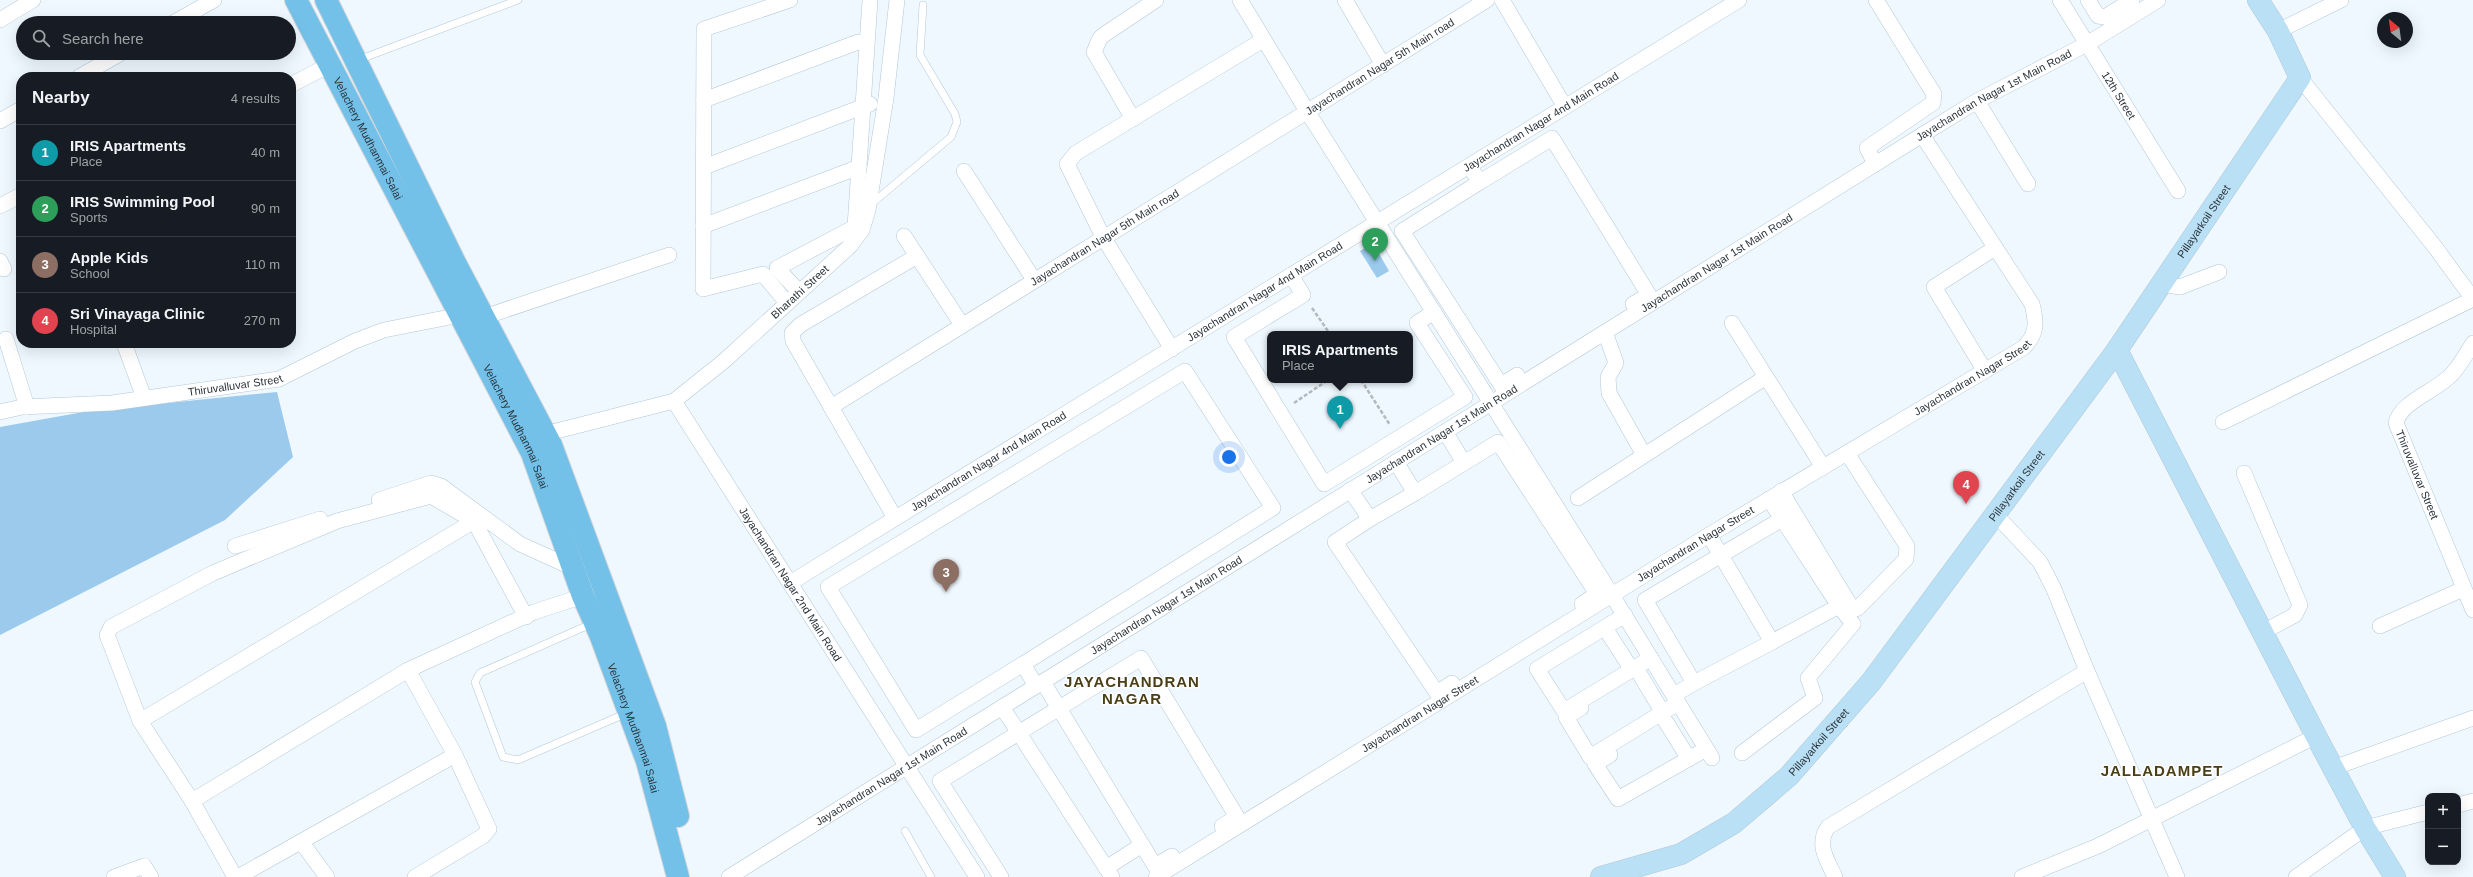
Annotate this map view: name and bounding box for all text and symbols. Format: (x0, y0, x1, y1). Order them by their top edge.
north arrow (2377, 12, 2413, 48)
search box (16, 16, 296, 60)
street label: Jayachandran Nagar 5th Main road (1303, 16, 1456, 117)
icon: search (30, 27, 52, 49)
text: Search here (62, 30, 144, 47)
street label: Jayachandran Nagar 1st Main Road (1914, 47, 2073, 143)
street label: 12th Street (2100, 69, 2138, 121)
street label: Jayachandran Nagar 4nd Main Road (1461, 70, 1620, 174)
street label: Velachery Mudhanmai Salai (331, 75, 405, 202)
text: Nearby (32, 88, 90, 107)
text: 4 results (231, 91, 280, 106)
text: IRIS Apartments (70, 137, 186, 154)
text: 1 (41, 145, 49, 160)
text: 40 m (251, 145, 280, 160)
text: Place (70, 154, 103, 169)
street label: Pillayarkoil Street (2175, 183, 2232, 260)
street label: Jayachandran Nagar 5th Main road (1028, 187, 1181, 288)
text: IRIS Swimming Pool (70, 193, 215, 210)
text: 2 (41, 201, 49, 216)
text: 90 m (251, 201, 280, 216)
text: Sports (70, 210, 108, 225)
street label: Jayachandran Nagar 1st Main Road (1639, 211, 1795, 314)
pin: 2 (1362, 228, 1388, 261)
street label: Jayachandran Nagar 4nd Main Road (1185, 239, 1344, 344)
text: Apple Kids (70, 249, 148, 266)
text: 3 (41, 257, 49, 272)
text: 110 m (245, 257, 280, 272)
street label: Bharathi Street (769, 263, 831, 321)
text: School (70, 266, 110, 281)
text: Sri Vinayaga Clinic (70, 305, 205, 322)
text: 4 (41, 313, 49, 328)
text: 270 m (244, 313, 280, 328)
text: Hospital (70, 322, 117, 337)
popup (1267, 331, 1413, 383)
street label: Jayachandran Nagar Street (1912, 338, 2034, 418)
text: IRIS Apartments (1282, 341, 1398, 358)
text: Place (1282, 358, 1314, 373)
street label: Velachery Mudhanmai Salai (481, 362, 550, 490)
street label: Thiruvalluvar Street (187, 372, 285, 398)
street label: Jayachandran Nagar 1st Main Road (1363, 382, 1519, 486)
pin: 1 (1327, 396, 1353, 429)
street label: Jayachandran Nagar 4nd Main Road (909, 409, 1068, 513)
street label: Thiruvalluvar Street (2393, 428, 2441, 521)
your location (1219, 447, 1239, 467)
street label: Pillayarkoil Street (1986, 448, 2047, 523)
pin: 4 (1953, 471, 1979, 504)
street label: Jayachandran Nagar Street (1635, 504, 1756, 584)
street label: Jayachandran Nagar 2nd Main Road (737, 505, 844, 663)
street label: Jayachandran Nagar 1st Main Road (1088, 553, 1244, 657)
pin: 3 (933, 559, 959, 592)
street label: Velachery Mudhanmai Salai (605, 661, 661, 794)
district label: JAYACHANDRAN NAGAR (1064, 673, 1200, 707)
street label: Jayachandran Nagar Street (1359, 673, 1480, 754)
street label: Pillayarkoil Street (1786, 706, 1851, 778)
street label: Jayachandran Nagar 1st Main Road (813, 724, 969, 828)
district label: JALLADAMPET (2101, 762, 2223, 779)
map controls (2425, 793, 2461, 865)
button: + (2425, 793, 2461, 829)
button: − (2425, 829, 2461, 865)

